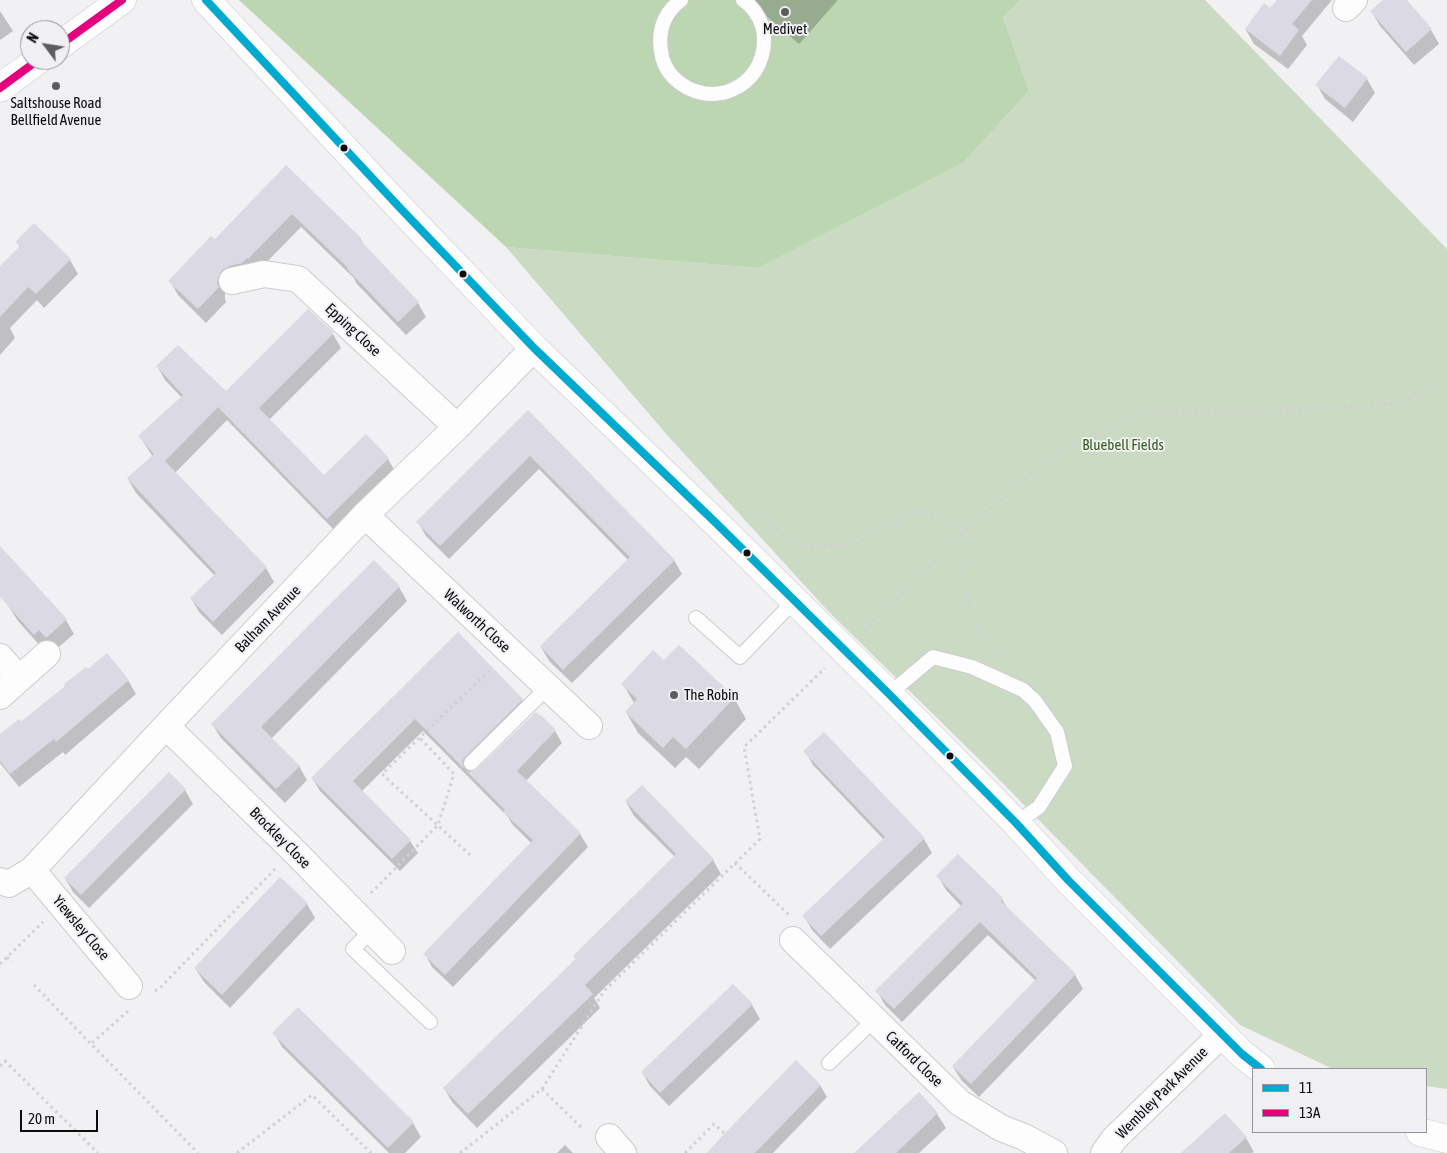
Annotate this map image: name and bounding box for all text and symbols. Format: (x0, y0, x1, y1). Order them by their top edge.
marker: Medivet (779, 6, 791, 18)
north arrow (20, 20, 70, 70)
place label: Medivet (763, 20, 807, 38)
text: N (24, 30, 42, 45)
marker: Saltshouse Road Bellfield Avenue (50, 80, 62, 92)
place label: Saltshouse Road Bellfield Avenue (10, 94, 102, 129)
unlabelled marker (339, 143, 349, 153)
unlabelled marker (458, 269, 468, 279)
street label: Epping Close (321, 300, 385, 360)
park label: Bluebell Fields (1082, 436, 1164, 454)
unlabelled marker (742, 548, 752, 558)
street label: Balham Avenue (231, 582, 305, 656)
street label: Walworth Close (440, 586, 514, 656)
place label: The Robin (684, 686, 739, 704)
marker: The Robin (668, 689, 680, 701)
unlabelled marker (945, 751, 955, 761)
street label: Brockley Close (246, 804, 314, 872)
street label: Yiewsley Close (49, 892, 113, 964)
street label: Catford Close (882, 1027, 946, 1091)
street label: Wembley Park Avenue (1112, 1043, 1212, 1143)
legend (1252, 1068, 1427, 1133)
text: 11 (1299, 1079, 1313, 1096)
scale bar (22, 1100, 100, 1132)
text: 13A (1299, 1104, 1320, 1121)
text: 20 m (28, 1110, 55, 1127)

